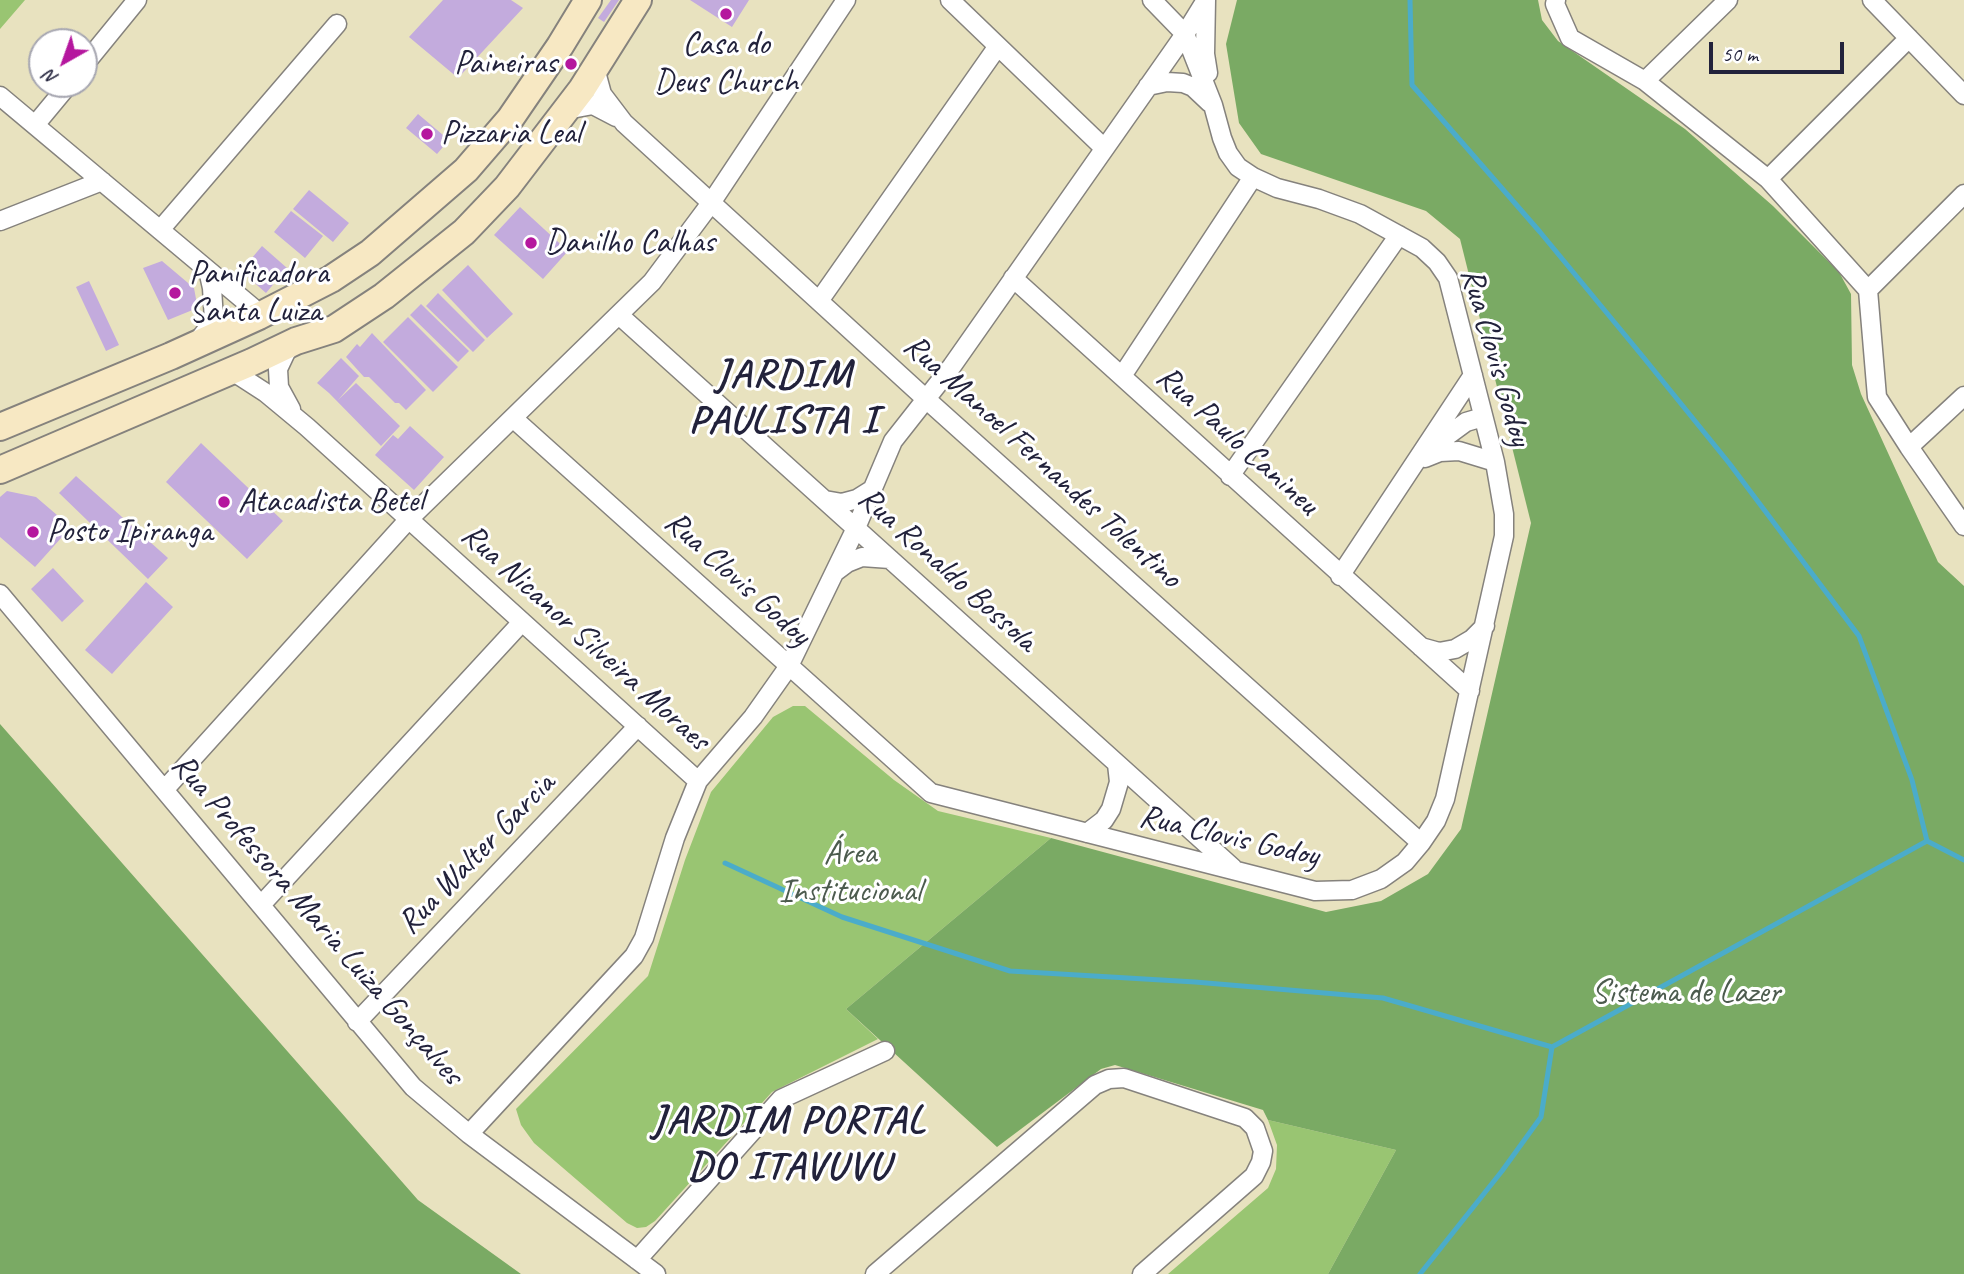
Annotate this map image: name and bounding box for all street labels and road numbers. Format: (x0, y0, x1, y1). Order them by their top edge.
street label: Rua Clovis Godoy (1451, 264, 1539, 450)
street label: Rua Manoel Fernandes Tolentino (895, 327, 1189, 597)
street label: Rua Paulo Canineu (1148, 358, 1326, 524)
street label: Rua Ronaldo Bossola (849, 479, 1045, 661)
street label: Rua Clovis Godoy (656, 503, 818, 655)
street label: Rua Nicanor Silveira Moraes (452, 516, 718, 760)
street label: Rua Professora Maria Luiza Gonçalves (162, 746, 472, 1094)
street label: Rua Walter Garcia (390, 765, 564, 943)
street label: Rua Clovis Godoy (1135, 797, 1323, 877)

